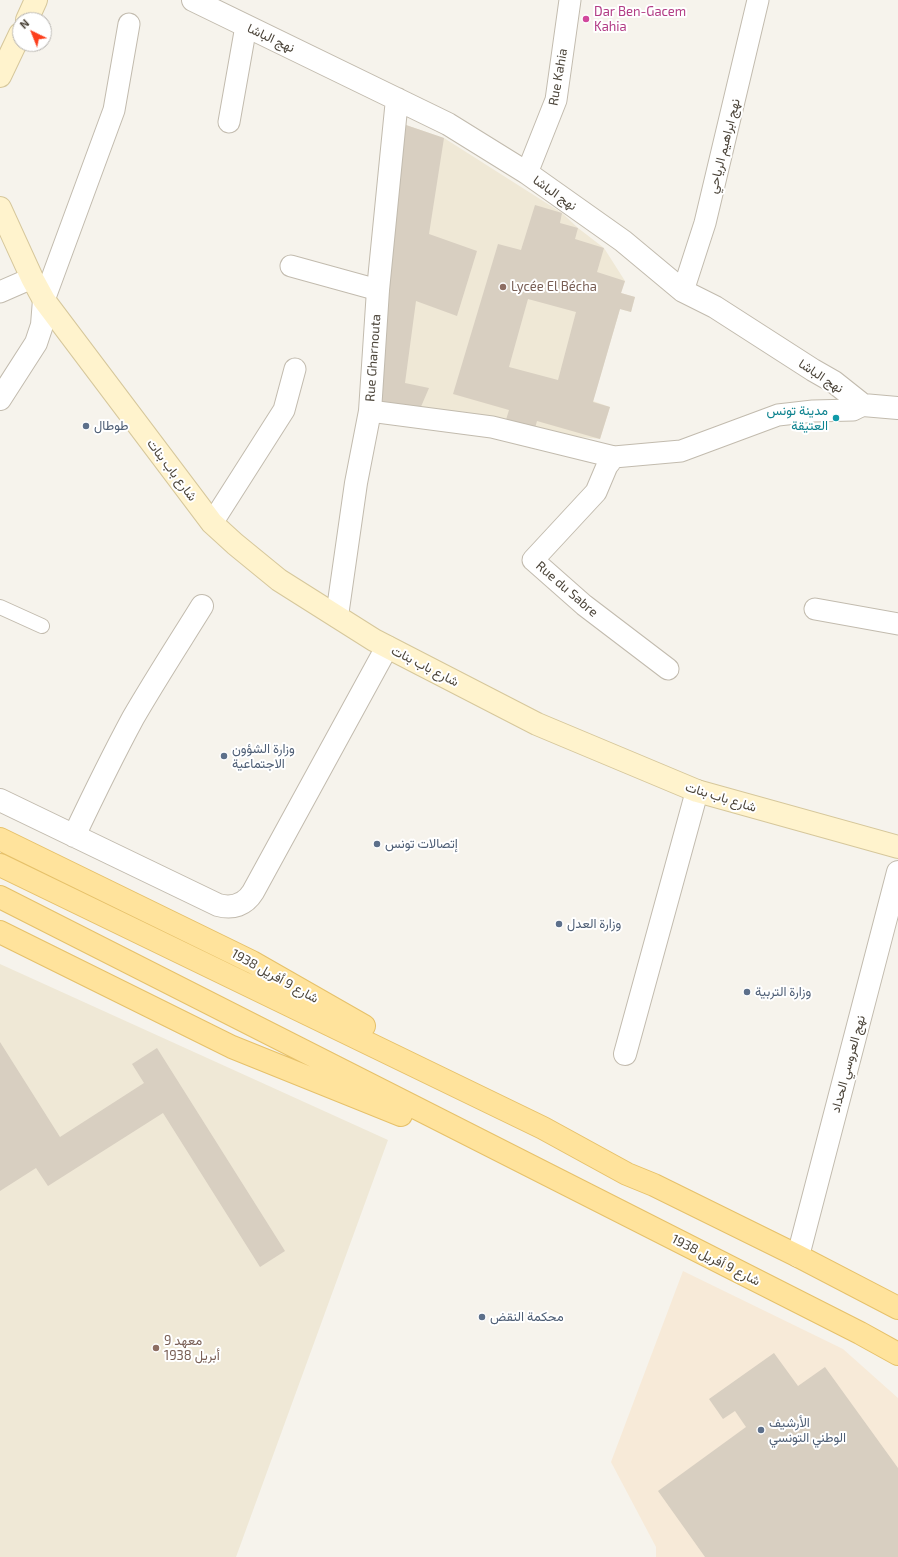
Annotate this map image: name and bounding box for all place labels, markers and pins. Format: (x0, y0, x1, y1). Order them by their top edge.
place label: Dar Ben-Gacem Kahia (594, 4, 686, 35)
marker: Dar Ben-Gacem Kahia (581, 14, 591, 24)
place label: Lycée El Bécha (511, 279, 597, 295)
marker: Lycée El Bécha (498, 282, 508, 292)
place label: مدينة تونس العتيقة (767, 403, 828, 434)
marker: مدينة تونس العتيقة (831, 413, 841, 423)
place label: طوطال (94, 418, 128, 434)
marker: طوطال (81, 421, 91, 431)
place label: وزارة الشؤون الاجتماعية (232, 741, 295, 772)
marker: وزارة الشؤون الاجتماعية (219, 751, 229, 761)
place label: إتصالات تونس (385, 836, 458, 852)
marker: إتصالات تونس (372, 839, 382, 849)
place label: وزارة العدل (567, 916, 621, 932)
marker: وزارة العدل (554, 919, 564, 929)
place label: وزارة التربية (755, 984, 811, 1000)
marker: وزارة التربية (742, 987, 752, 997)
place label: محكمة النقض (490, 1309, 564, 1325)
marker: محكمة النقض (477, 1312, 487, 1322)
place label: معهد 9 أبريل 1938 (164, 1333, 220, 1364)
marker: معهد 9 أبريل 1938 (151, 1343, 161, 1353)
place label: الأرشيف الوطني التونسي (769, 1415, 846, 1446)
marker: الأرشيف الوطني التونسي (756, 1425, 766, 1435)

